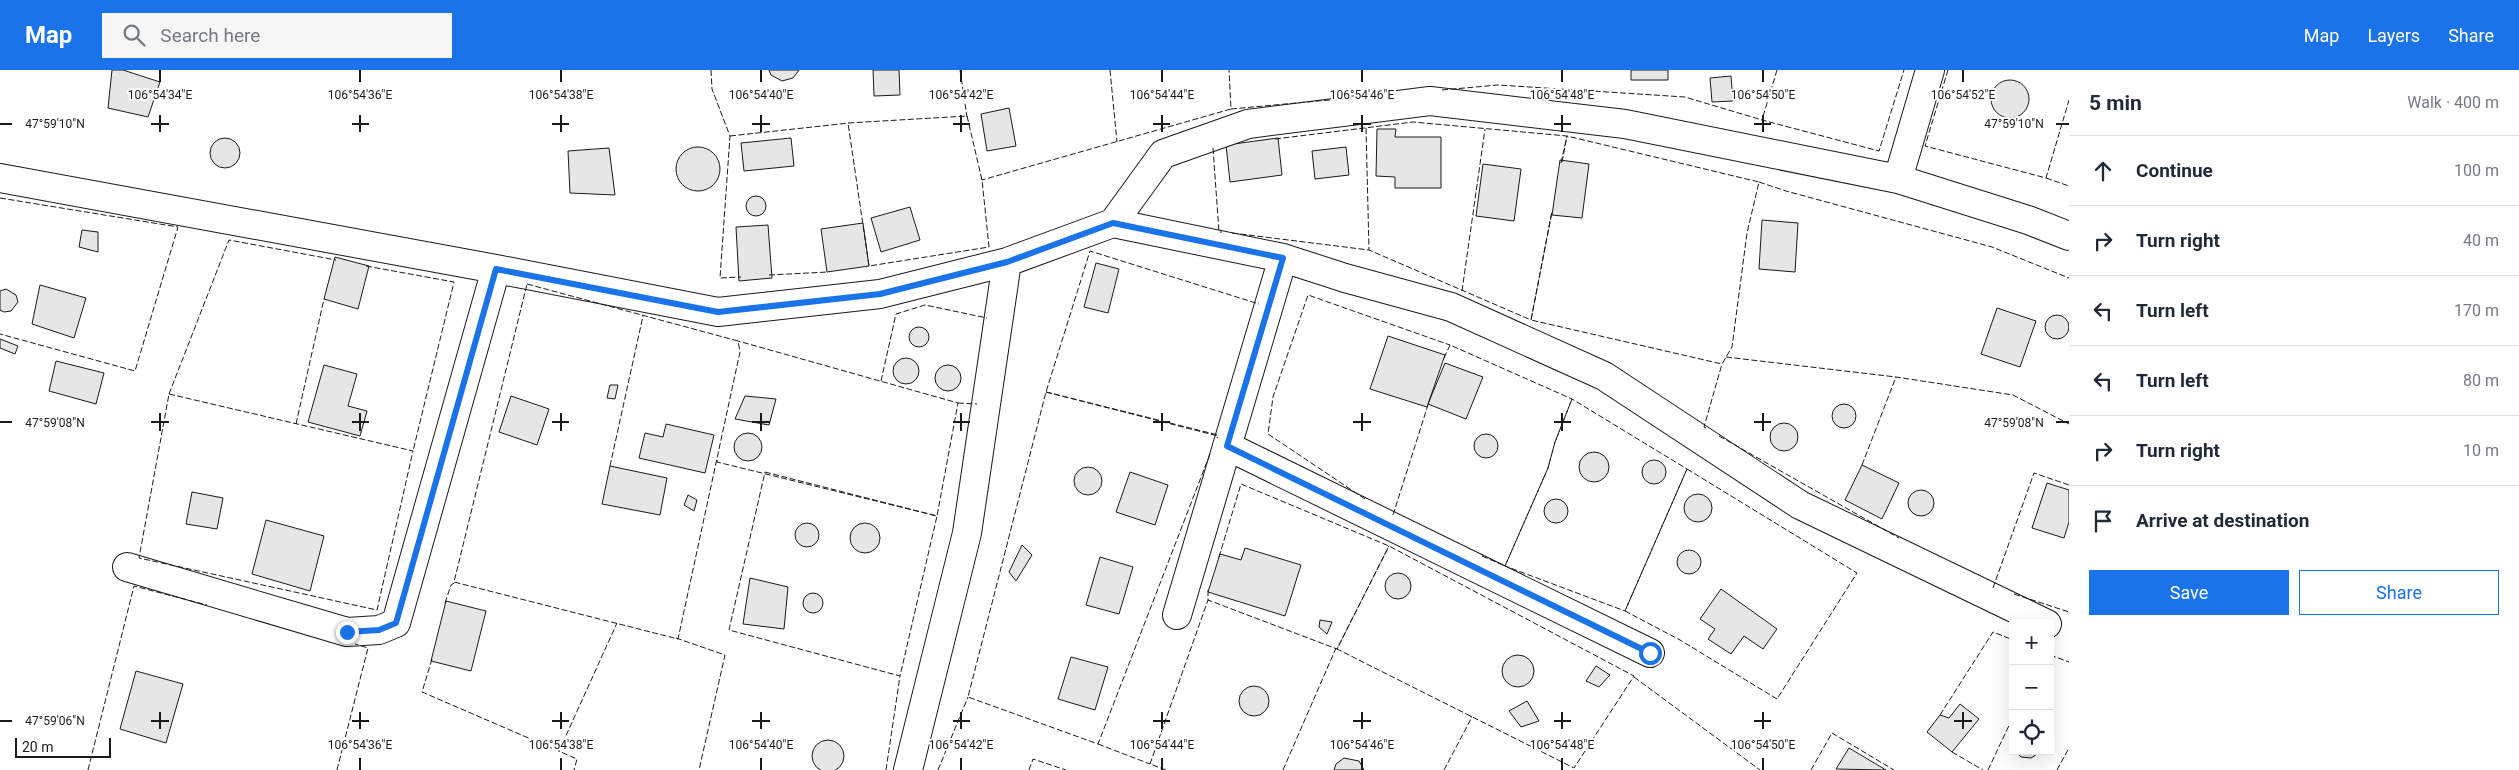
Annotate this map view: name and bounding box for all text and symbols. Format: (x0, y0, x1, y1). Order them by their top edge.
search box (102, 13, 452, 58)
text: Map (25, 21, 72, 49)
icon: search (120, 21, 148, 49)
text: Search here (160, 24, 260, 47)
text: Map (2304, 25, 2339, 46)
text: Layers (2367, 25, 2420, 46)
text: Share (2448, 25, 2494, 46)
text: 106°54'34"E (128, 88, 192, 102)
text: 106°54'36"E (328, 88, 392, 102)
text: 106°54'38"E (529, 88, 593, 102)
text: 106°54'40"E (729, 88, 793, 102)
text: 106°54'42"E (929, 88, 993, 102)
text: 106°54'44"E (1130, 88, 1194, 102)
text: 106°54'46"E (1330, 88, 1394, 102)
text: 106°54'48"E (1530, 88, 1594, 102)
text: 106°54'50"E (1731, 88, 1795, 102)
text: 106°54'52"E (1931, 88, 1995, 102)
text: 5 min (2089, 91, 2142, 115)
text: Walk · 400 m (2407, 93, 2499, 112)
text: 47°59'10"N (25, 117, 85, 131)
text: 47°59'10"N (1984, 117, 2044, 131)
icon: ahead (2089, 157, 2117, 185)
text: Continue (2136, 159, 2213, 182)
text: 100 m (2454, 161, 2499, 180)
icon: right (2089, 227, 2117, 255)
text: Turn right (2136, 229, 2220, 252)
text: 40 m (2463, 231, 2499, 250)
icon: left (2089, 297, 2117, 325)
text: Turn left (2136, 299, 2209, 322)
text: 170 m (2454, 301, 2499, 320)
icon: left (2089, 367, 2117, 395)
text: Turn left (2136, 369, 2209, 392)
text: 80 m (2463, 371, 2499, 390)
text: 47°59'08"N (25, 416, 85, 430)
text: 47°59'08"N (1984, 416, 2044, 430)
icon: right (2089, 437, 2117, 465)
text: Turn right (2136, 439, 2220, 462)
text: 10 m (2463, 441, 2499, 460)
icon: arrive (2089, 507, 2117, 535)
text: Arrive at destination (2136, 509, 2309, 532)
button: Save (2089, 570, 2289, 615)
button: Share (2299, 570, 2499, 615)
map controls (2009, 620, 2054, 755)
button: + (2009, 620, 2054, 665)
route end (336, 621, 359, 644)
route start (1639, 642, 1662, 665)
button: − (2009, 665, 2054, 710)
button: locate (2009, 710, 2054, 755)
text: 47°59'06"N (25, 714, 85, 728)
scale bar (15, 735, 111, 758)
text: 106°54'36"E (328, 738, 392, 752)
text: 106°54'38"E (529, 738, 593, 752)
text: 106°54'40"E (729, 738, 793, 752)
text: 106°54'42"E (929, 738, 993, 752)
text: 106°54'44"E (1130, 738, 1194, 752)
text: 106°54'46"E (1330, 738, 1394, 752)
text: 106°54'48"E (1530, 738, 1594, 752)
text: 106°54'50"E (1731, 738, 1795, 752)
text: 20 m (22, 739, 54, 755)

